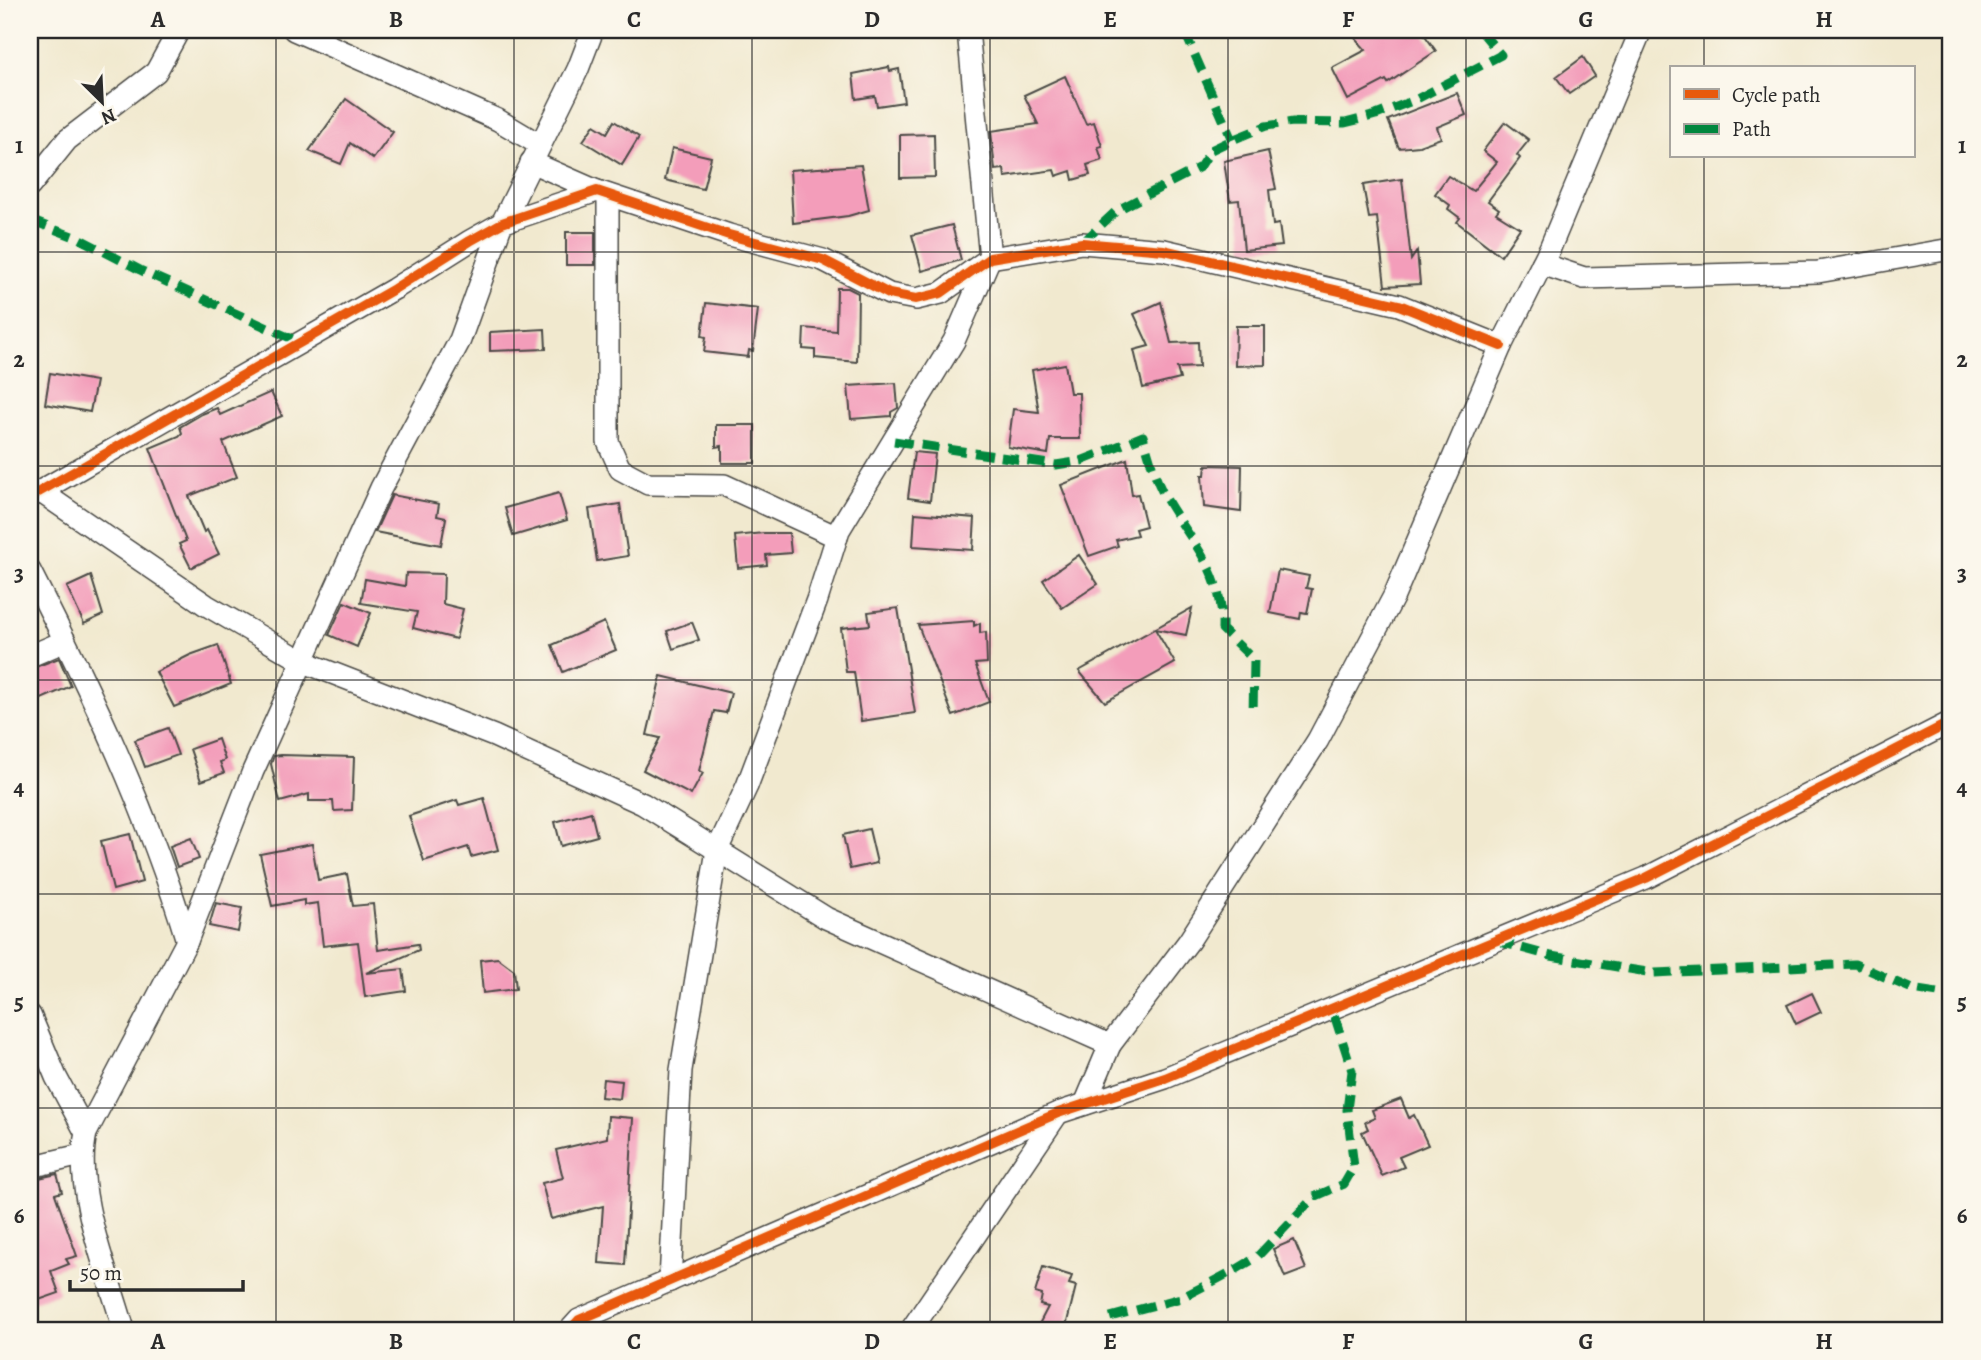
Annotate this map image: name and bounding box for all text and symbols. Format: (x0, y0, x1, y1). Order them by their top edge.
text: A (150, 4, 166, 35)
text: B (389, 4, 403, 35)
text: C (627, 4, 641, 35)
text: D (864, 4, 880, 35)
text: E (1103, 4, 1117, 35)
text: F (1342, 4, 1355, 35)
text: G (1578, 4, 1594, 35)
text: H (1815, 4, 1833, 35)
north arrow (66, 66, 136, 136)
legend (1670, 66, 1914, 158)
text: Cycle path (1732, 81, 1821, 109)
text: N (97, 102, 120, 131)
text: Path (1732, 115, 1771, 143)
text: 1 (15, 130, 23, 161)
text: 1 (1958, 130, 1966, 161)
text: 2 (13, 344, 25, 375)
text: 2 (1956, 344, 1968, 375)
text: 3 (14, 558, 24, 589)
text: 3 (1957, 558, 1967, 589)
text: 4 (14, 772, 25, 803)
text: 4 (1957, 772, 1968, 803)
text: 5 (14, 986, 24, 1017)
text: 5 (1957, 986, 1967, 1017)
text: 6 (14, 1200, 25, 1231)
text: 6 (1957, 1200, 1968, 1231)
scale bar (70, 1248, 243, 1292)
text: 50 m (80, 1259, 122, 1287)
text: A (150, 1326, 166, 1357)
text: B (389, 1326, 403, 1357)
text: C (627, 1326, 641, 1357)
text: D (864, 1326, 880, 1357)
text: E (1103, 1326, 1117, 1357)
text: F (1342, 1326, 1355, 1357)
text: G (1578, 1326, 1594, 1357)
text: H (1815, 1326, 1833, 1357)

